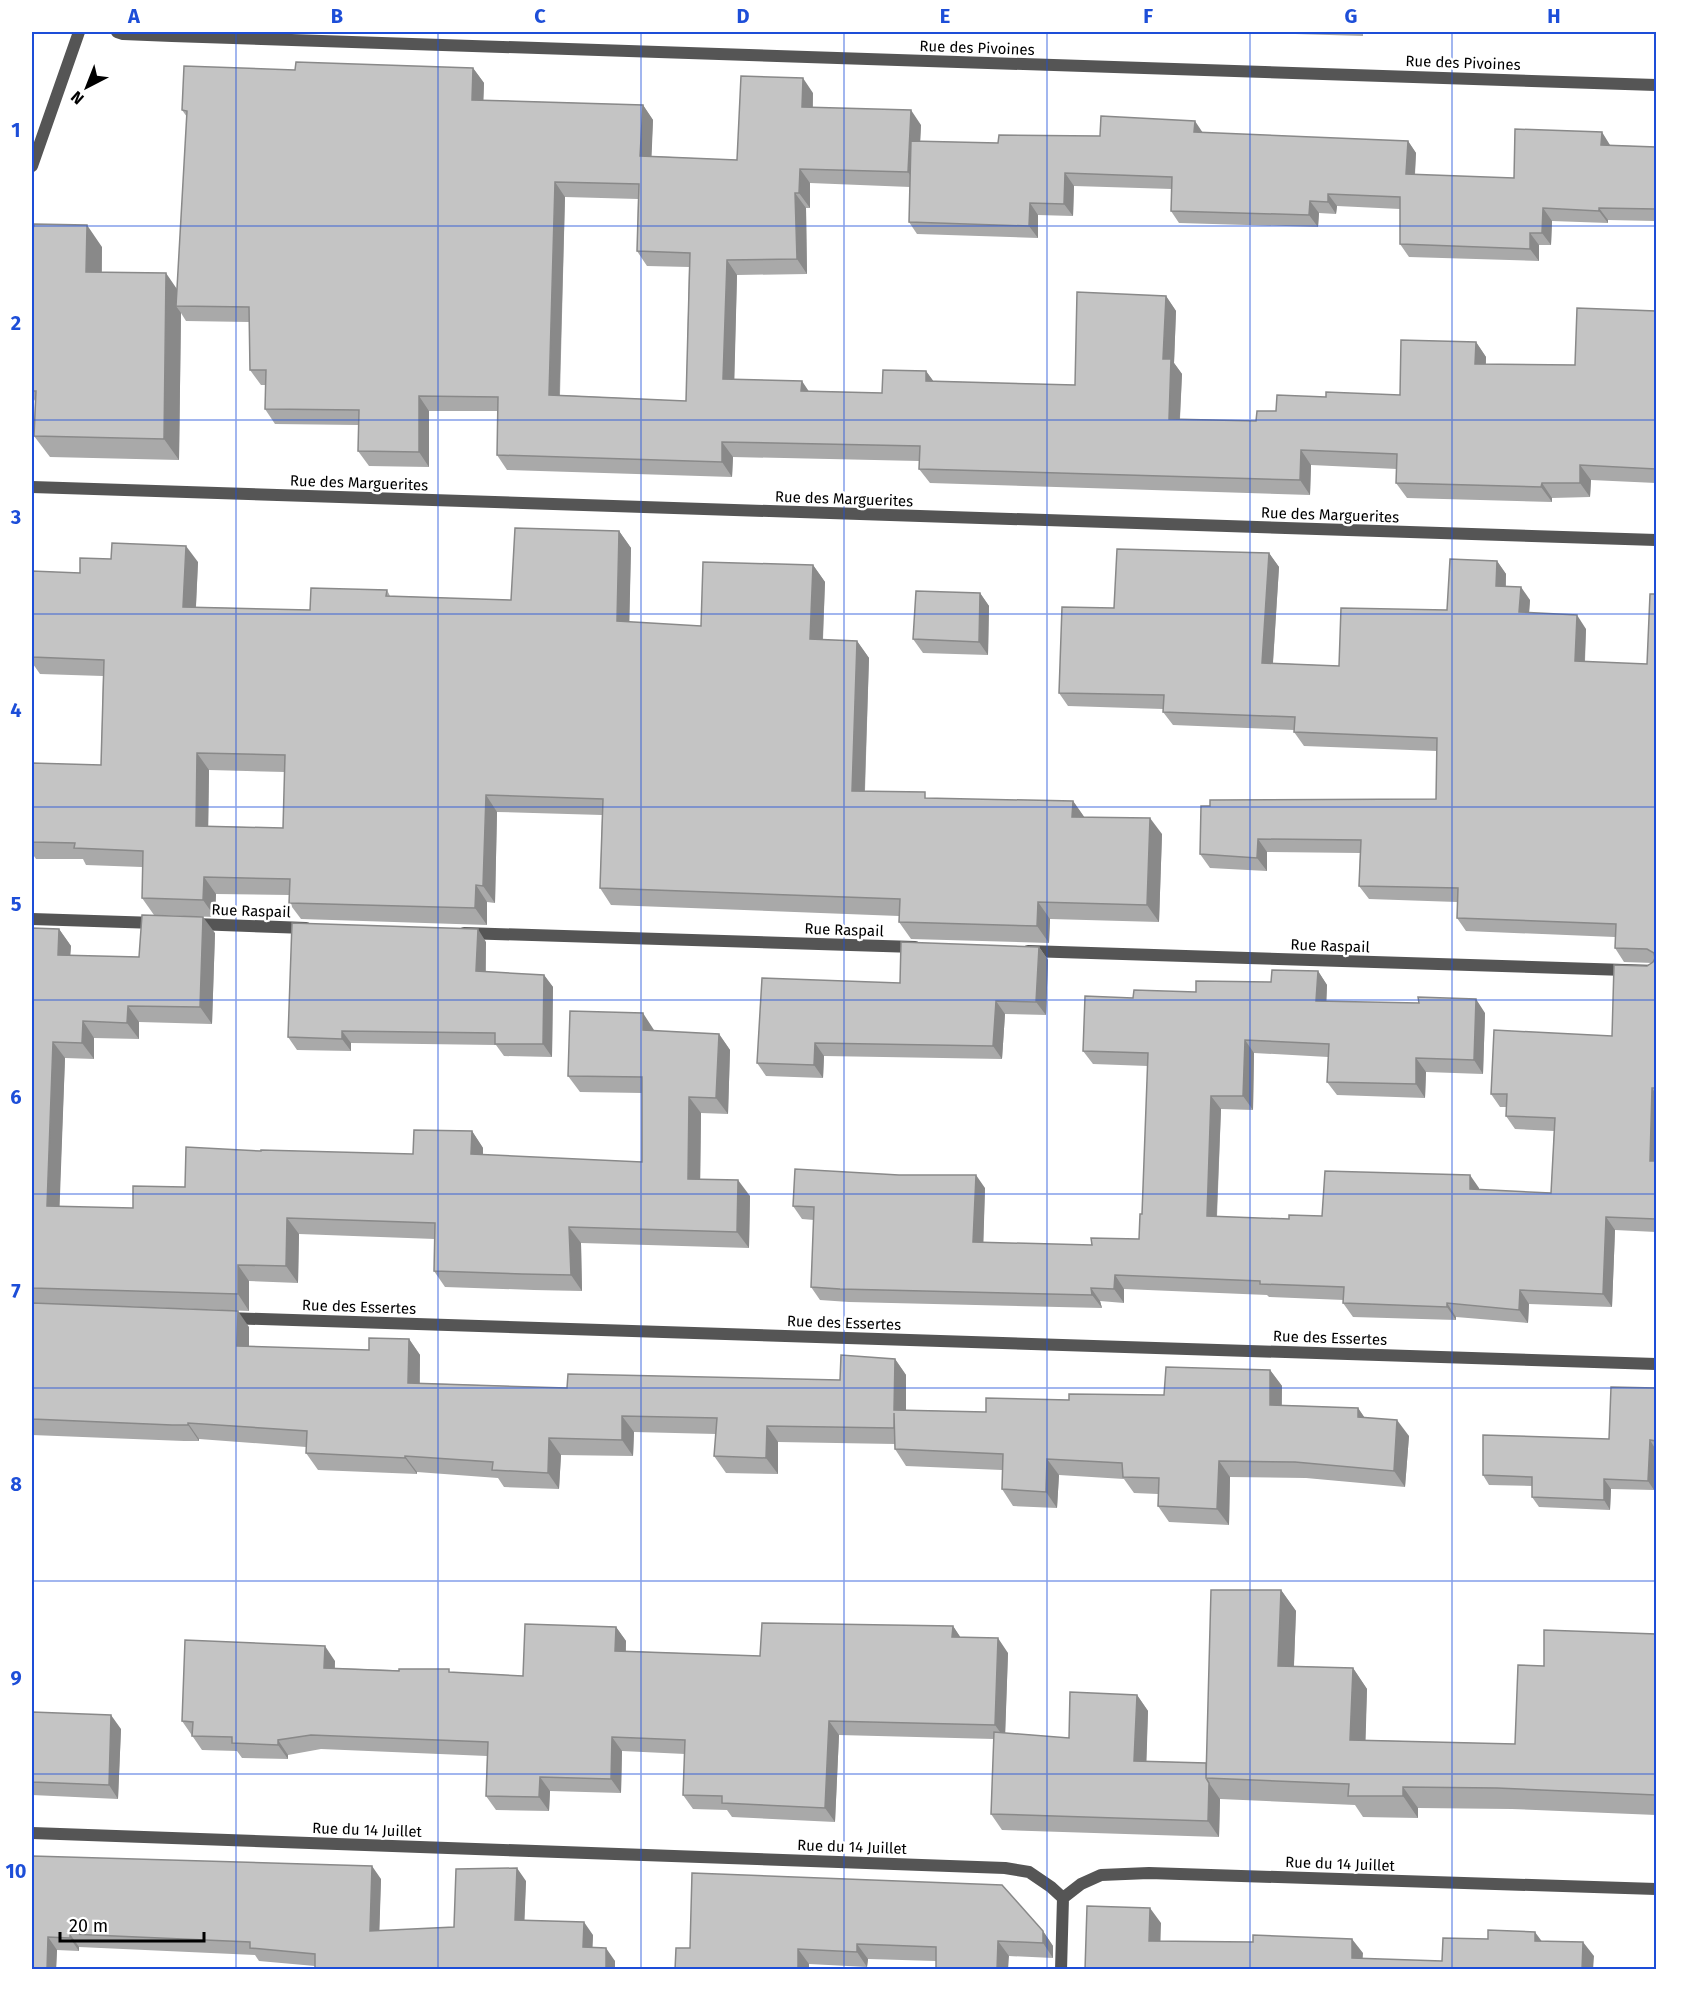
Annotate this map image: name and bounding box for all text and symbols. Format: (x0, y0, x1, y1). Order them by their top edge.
text: A (127, 4, 141, 28)
text: B (331, 4, 343, 28)
text: C (534, 4, 546, 28)
text: D (736, 4, 750, 28)
text: E (940, 4, 950, 28)
text: F (1143, 4, 1153, 28)
text: G (1345, 4, 1357, 28)
text: H (1547, 4, 1561, 28)
street label: Rue des Pivoines (919, 37, 1035, 59)
street label: Rue des Pivoines (1405, 52, 1521, 74)
north arrow (57, 57, 117, 117)
text: N (67, 87, 88, 108)
text: 1 (11, 118, 21, 142)
text: 2 (11, 311, 21, 335)
street label: Rue des Marguerites (290, 472, 428, 494)
street label: Rue des Marguerites (775, 488, 913, 510)
street label: Rue des Marguerites (1261, 504, 1399, 526)
text: 3 (10, 505, 21, 529)
text: 4 (10, 698, 22, 722)
text: 5 (11, 892, 22, 916)
street label: Rue Raspail (211, 901, 292, 921)
street label: Rue Raspail (804, 920, 885, 940)
street label: Rue Raspail (1290, 936, 1371, 956)
text: 6 (10, 1085, 22, 1109)
text: 7 (11, 1279, 21, 1303)
street label: Rue des Essertes (302, 1296, 416, 1318)
street label: Rue des Essertes (787, 1312, 901, 1334)
street label: Rue des Essertes (1273, 1327, 1387, 1349)
text: 8 (10, 1472, 22, 1496)
text: 9 (10, 1666, 22, 1690)
street label: Rue du 14 Juillet (312, 1819, 423, 1841)
street label: Rue du 14 Juillet (797, 1836, 908, 1858)
street label: Rue du 14 Juillet (1285, 1853, 1396, 1875)
text: 10 (6, 1859, 26, 1883)
scale bar (60, 1905, 204, 1943)
text: 20 m (69, 1915, 108, 1937)

